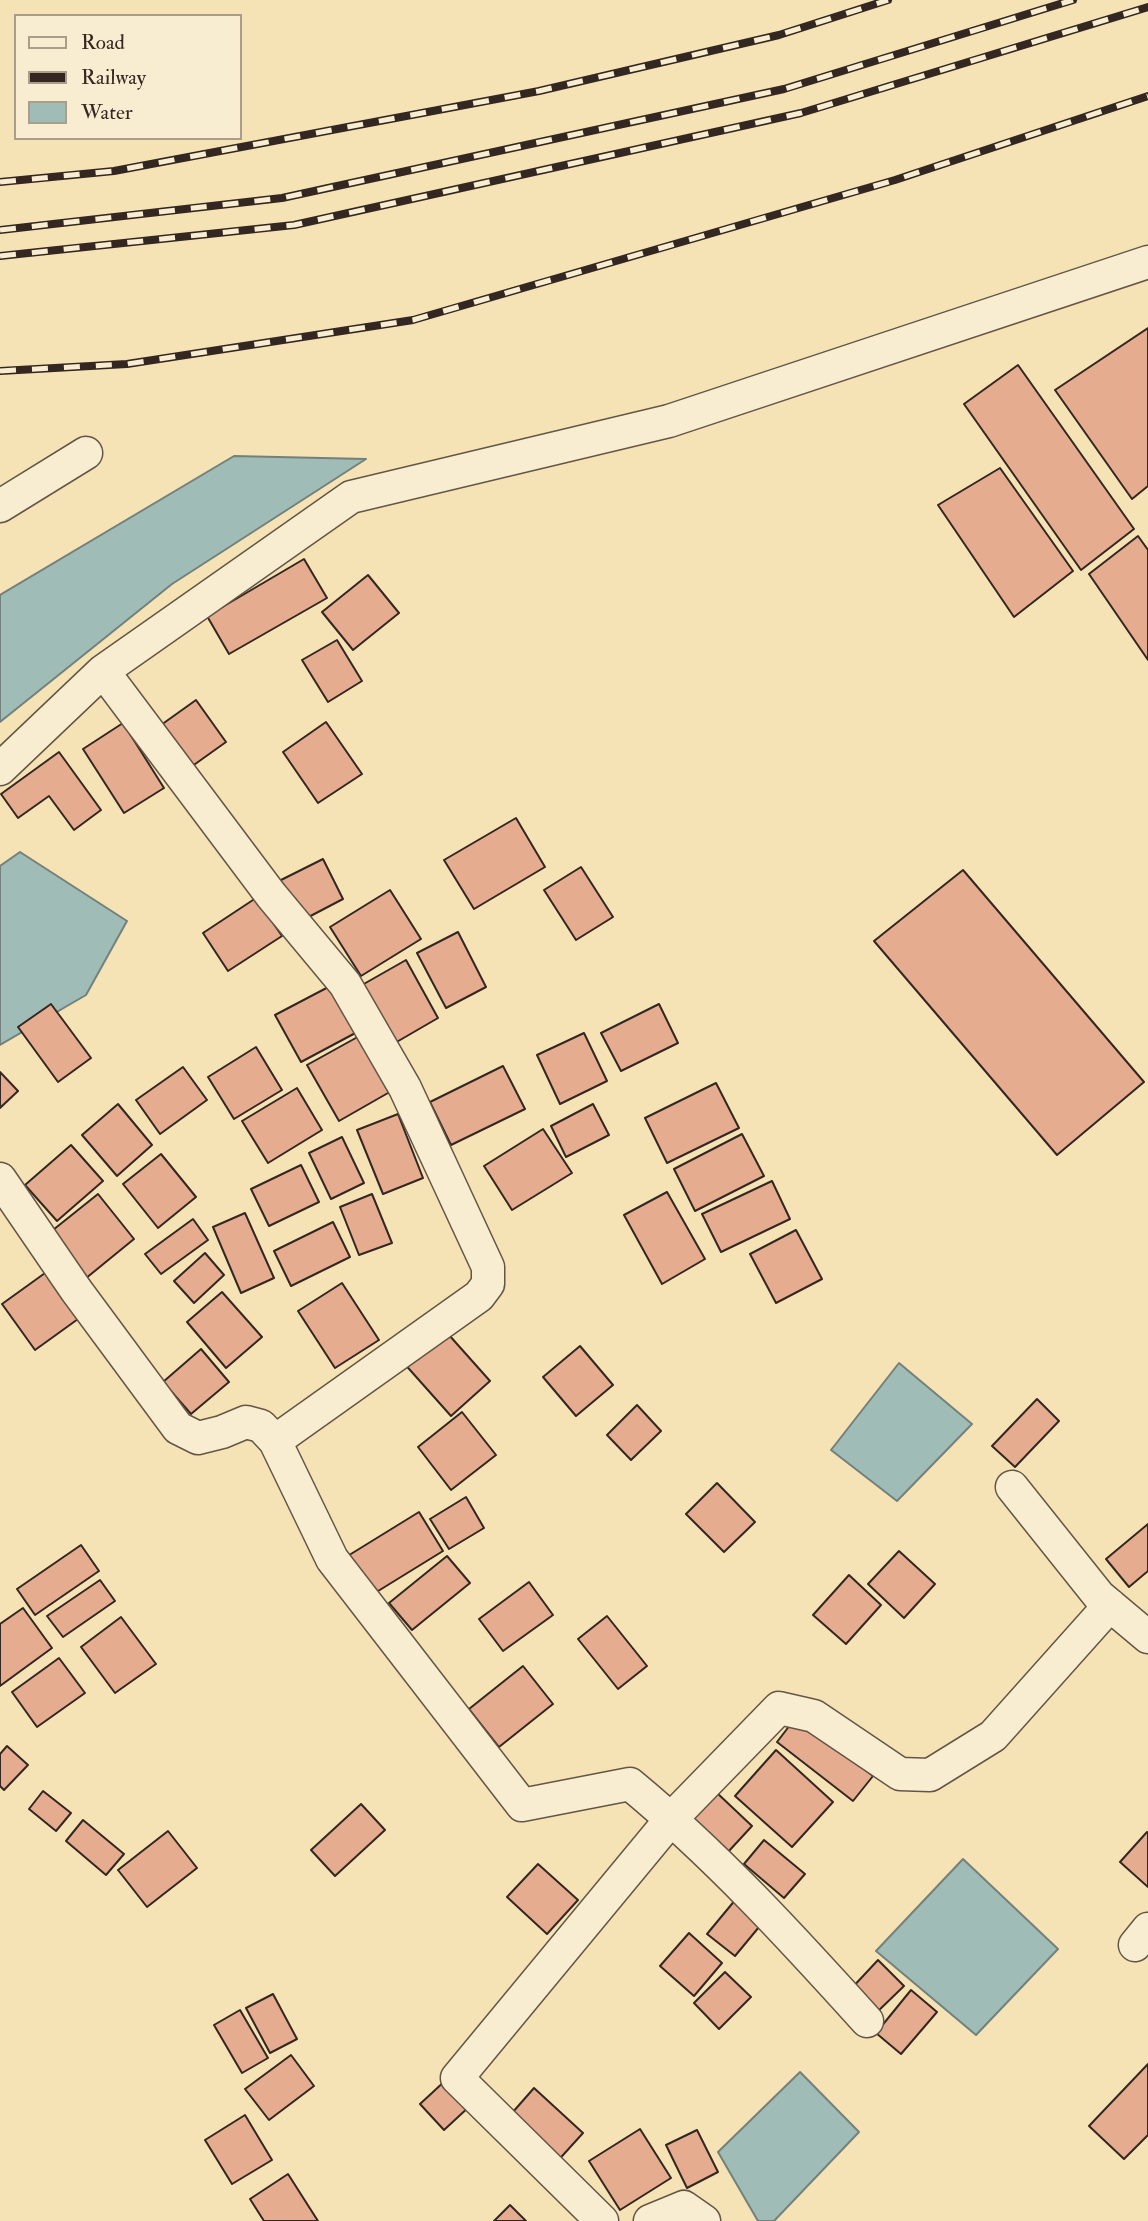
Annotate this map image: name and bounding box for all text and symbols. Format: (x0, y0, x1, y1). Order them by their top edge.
legend (14, 14, 242, 140)
text: Road (81, 29, 125, 56)
text: Railway (81, 64, 146, 91)
text: Water (81, 99, 133, 126)

